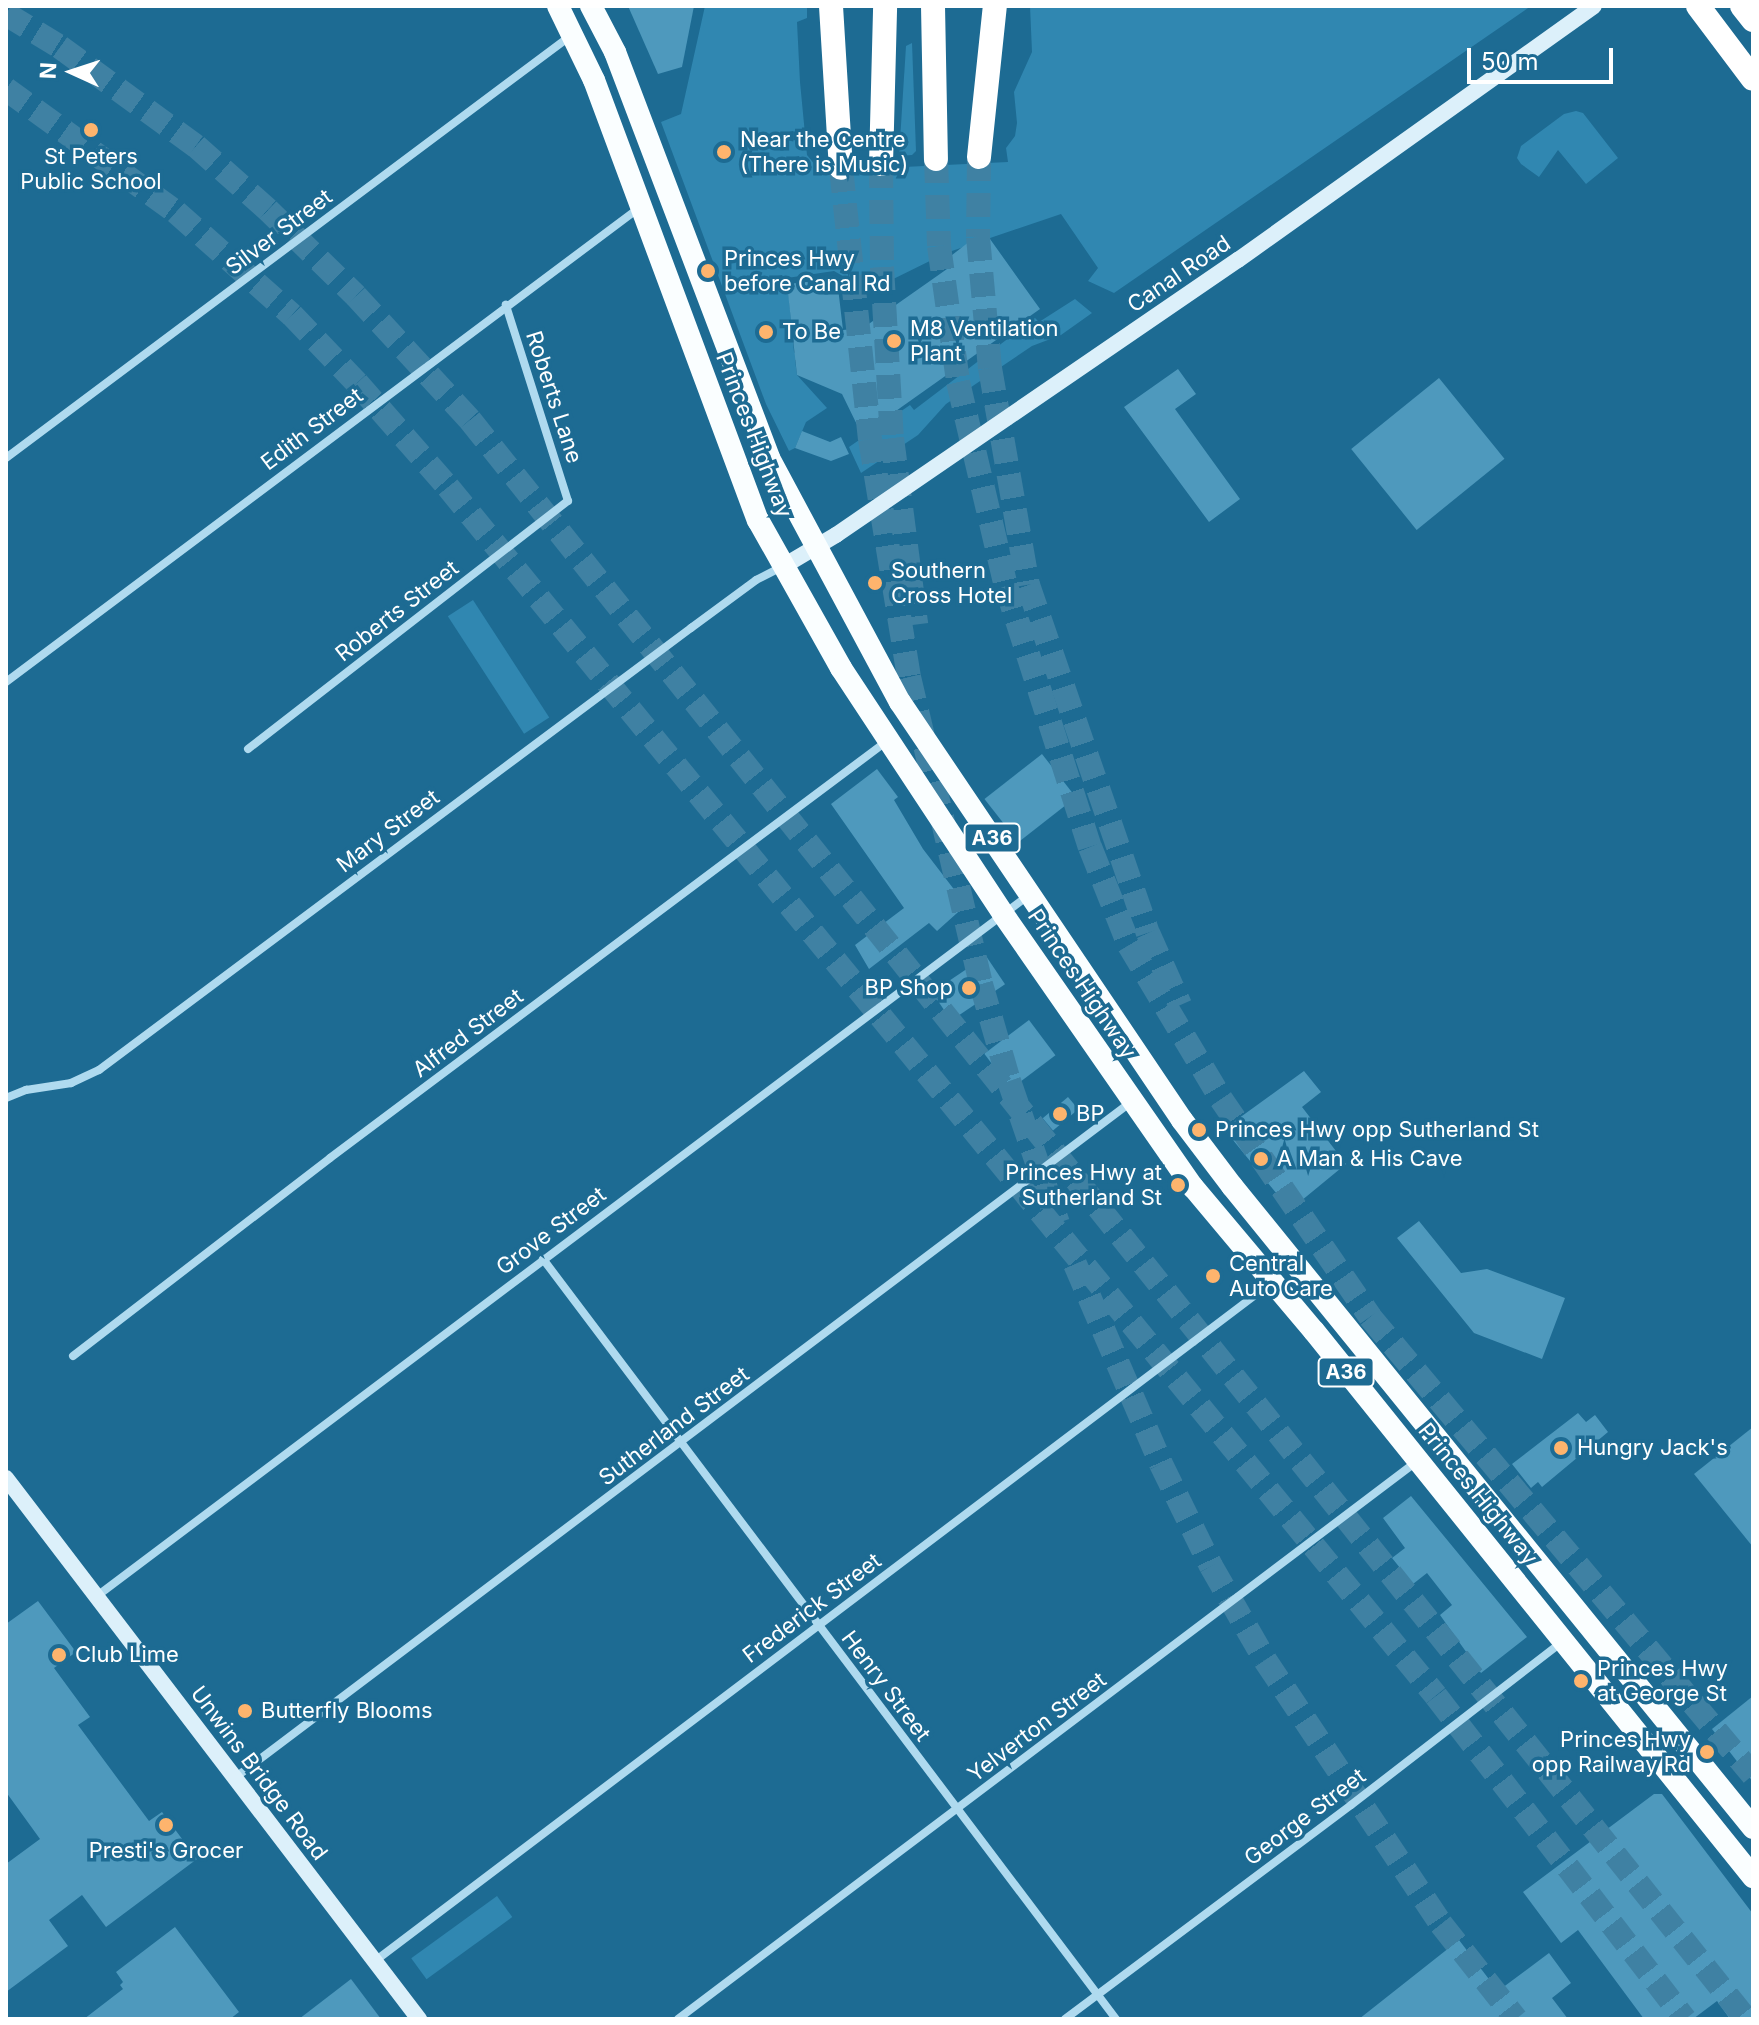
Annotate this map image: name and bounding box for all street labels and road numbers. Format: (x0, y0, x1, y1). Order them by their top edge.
street label: Silver Street (221, 183, 337, 281)
street label: Canal Road (1123, 230, 1235, 318)
street label: Roberts Lane (520, 328, 588, 466)
street label: Princes Highway (710, 349, 798, 521)
street label: Edith Street (256, 382, 368, 476)
street label: Roberts Street (330, 555, 464, 667)
street label: Mary Street (332, 784, 444, 878)
road number: A36 (962, 822, 1022, 854)
street label: Princes Highway (1022, 904, 1142, 1064)
street label: Alfred Street (408, 983, 528, 1083)
street label: Grove Street (491, 1181, 611, 1281)
road number: A36 (1316, 1356, 1376, 1388)
street label: Sutherland Street (594, 1361, 754, 1491)
street label: Princes Highway (1413, 1418, 1543, 1570)
street label: Frederick Street (738, 1547, 886, 1669)
street label: Henry Street (836, 1626, 936, 1746)
street label: Yelverton Street (963, 1666, 1111, 1788)
street label: Unwins Bridge Road (185, 1681, 333, 1865)
street label: George Street (1239, 1763, 1371, 1871)

